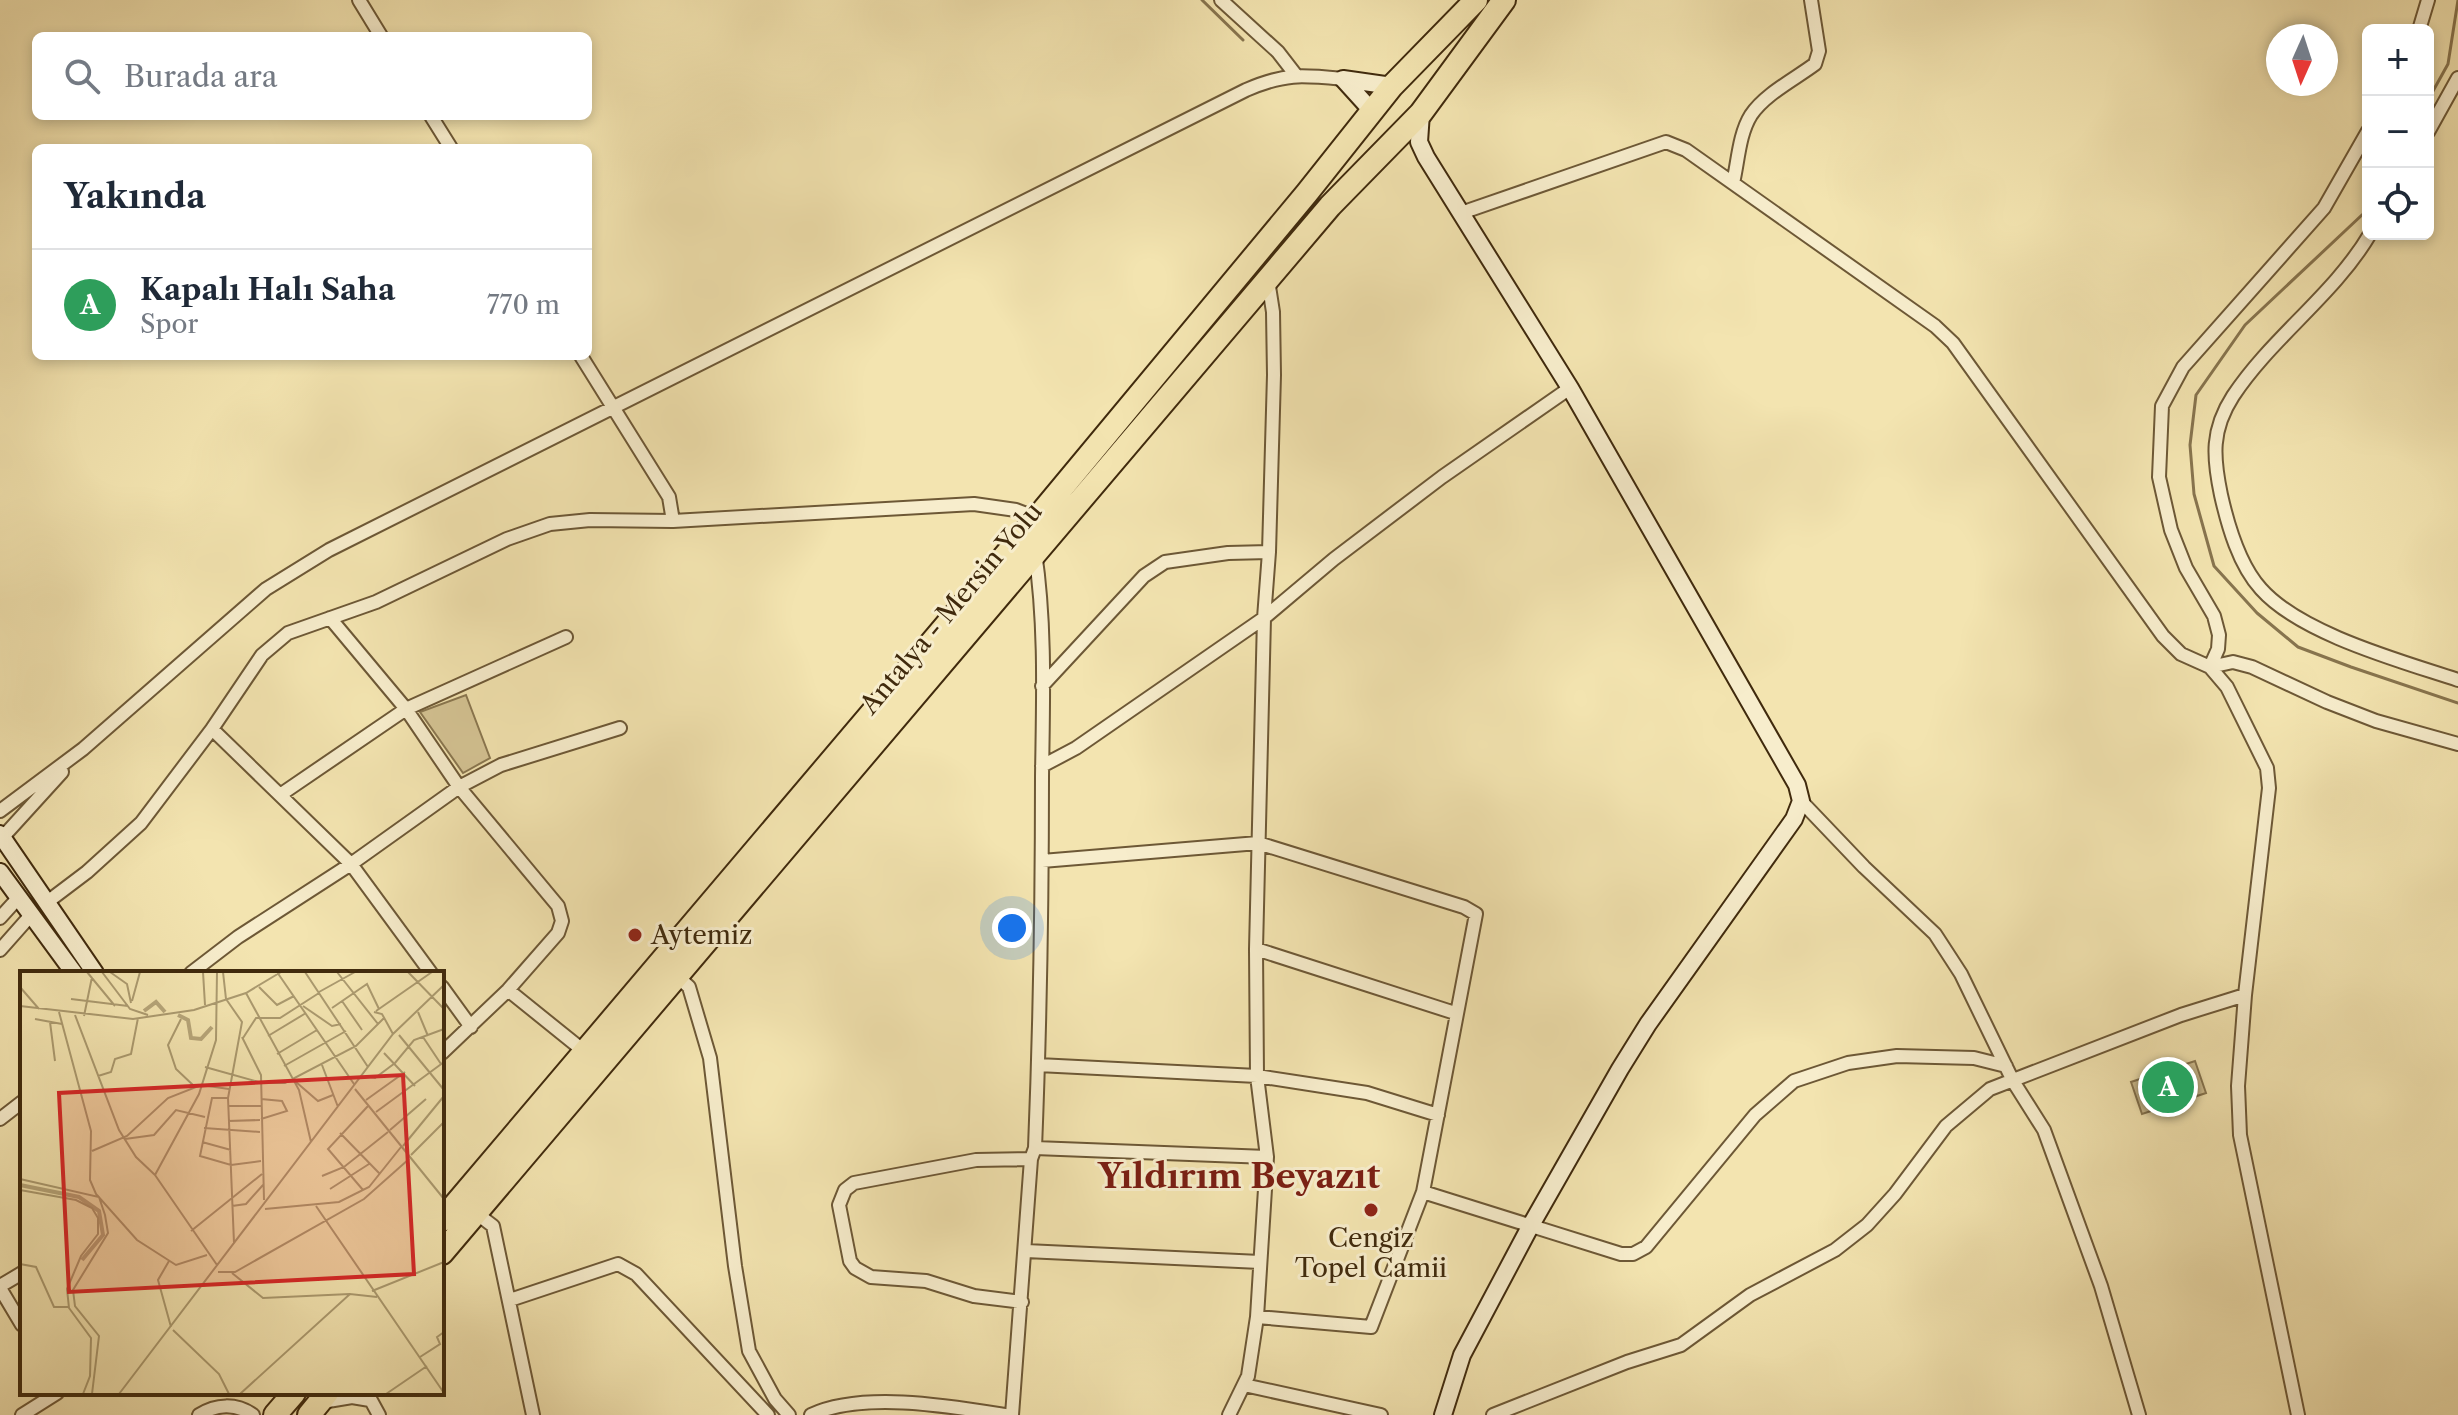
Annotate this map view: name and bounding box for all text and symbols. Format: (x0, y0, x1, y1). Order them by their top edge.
north arrow (2266, 24, 2338, 96)
map controls (2362, 24, 2434, 240)
button: + (2362, 24, 2434, 96)
search box (32, 32, 592, 120)
icon: search (60, 54, 104, 98)
text: Burada ara (124, 58, 278, 95)
button: − (2362, 96, 2434, 168)
button: locate (2362, 168, 2434, 240)
text: Yakında (64, 175, 206, 217)
text: Kapalı Halı Saha (140, 271, 395, 308)
text: A (80, 289, 100, 321)
text: 770 m (487, 289, 560, 321)
text: Spor (140, 308, 198, 340)
street label: Antalya - Mersin Yolu (852, 496, 1049, 721)
your location (992, 908, 1032, 948)
place label: Aytemiz (650, 919, 752, 951)
marker: Aytemiz (626, 926, 644, 944)
inset map (20, 971, 444, 1395)
pin: A (2142, 1057, 2194, 1117)
district label: Yıldırım Beyazıt (1097, 1155, 1380, 1197)
marker: Cengiz Topel Camii (1362, 1201, 1380, 1219)
place label: Cengiz Topel Camii (1295, 1222, 1447, 1284)

